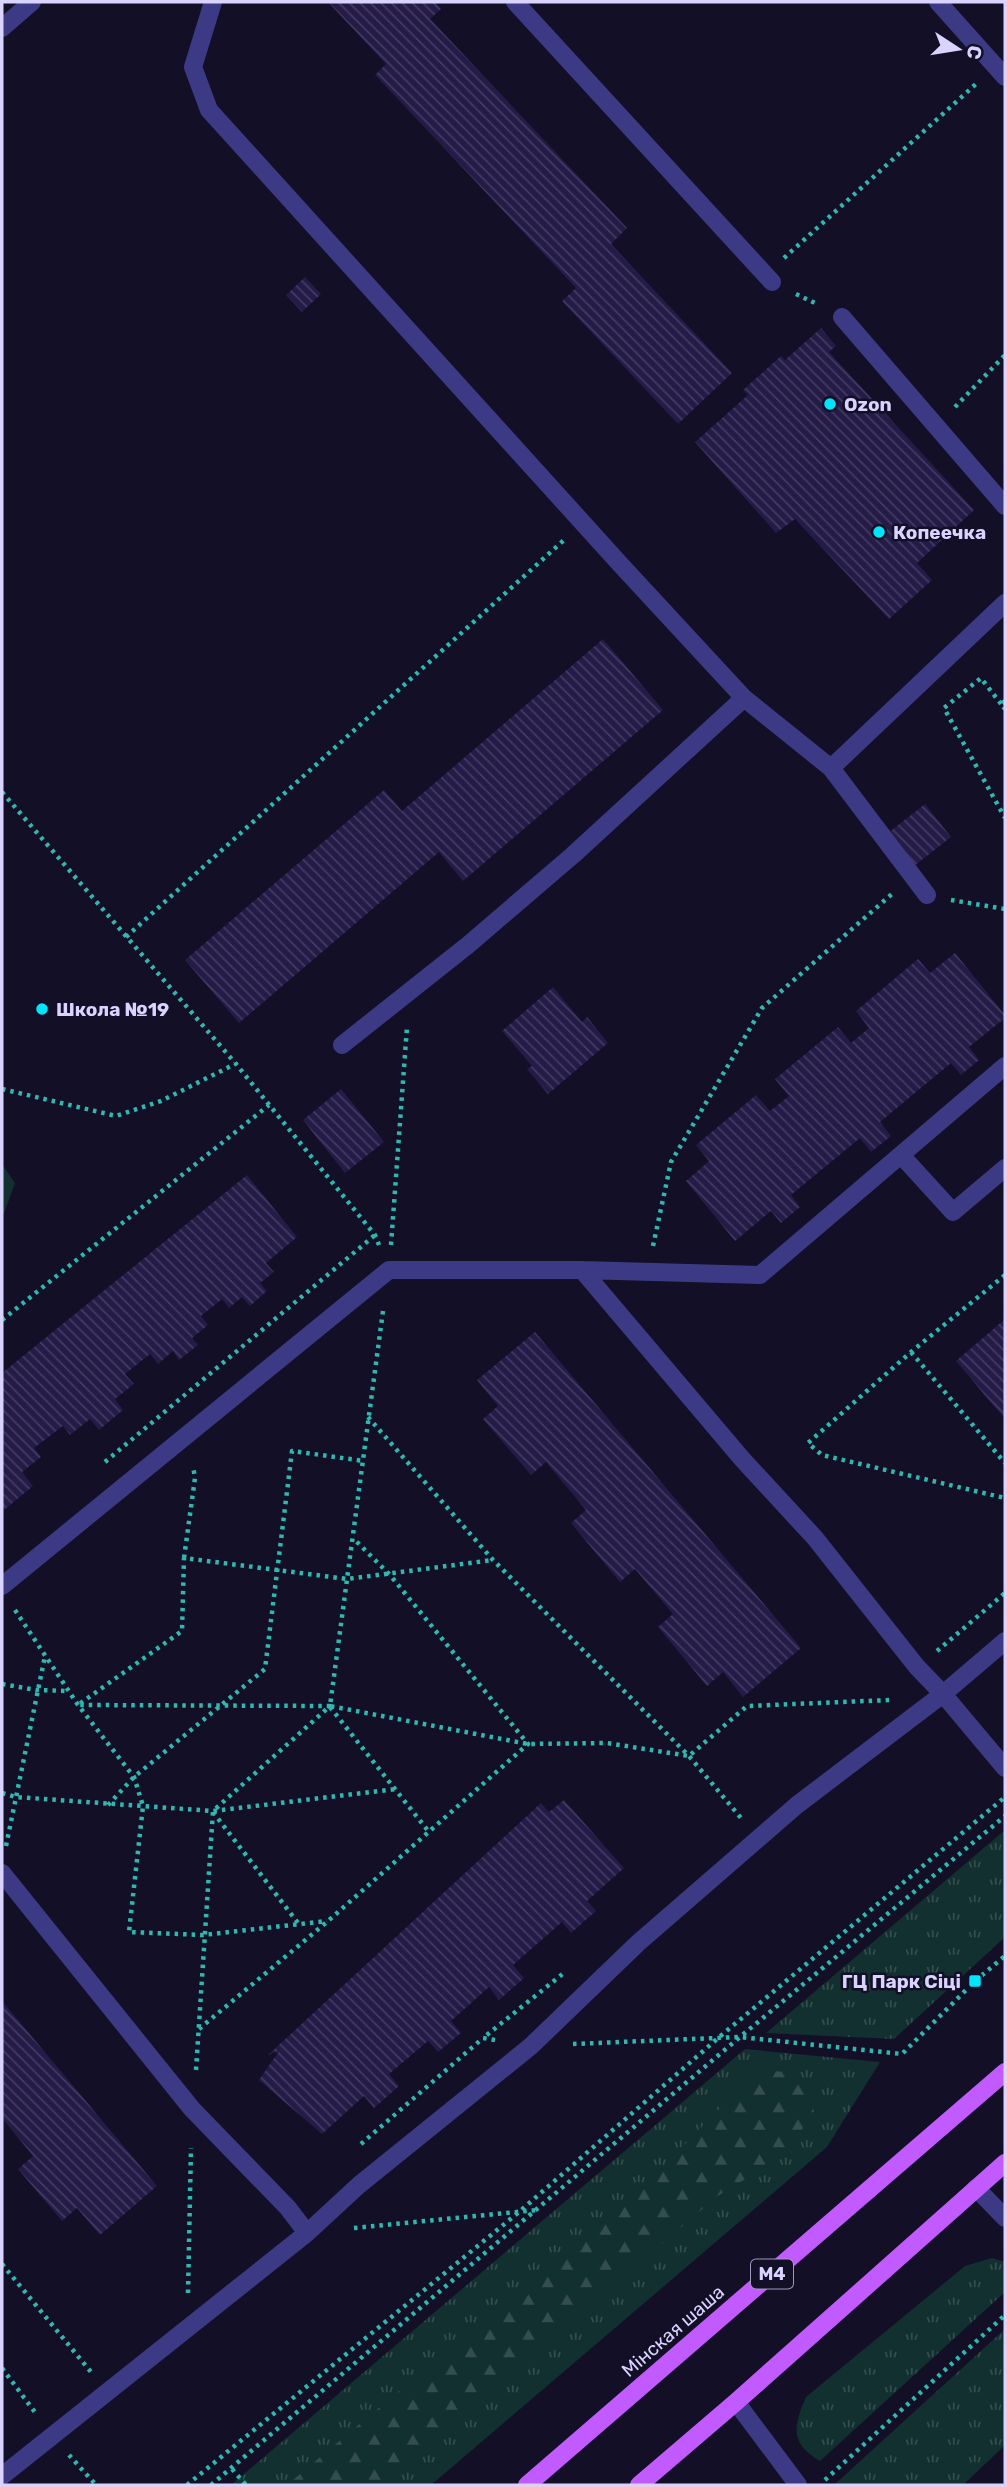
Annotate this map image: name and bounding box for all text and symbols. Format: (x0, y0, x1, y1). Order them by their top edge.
north arrow (923, 14, 993, 84)
text: С (962, 44, 987, 61)
place label: Ozon (844, 393, 892, 416)
marker: Ozon (822, 396, 838, 412)
place label: Копеечка (893, 521, 986, 544)
marker: Копеечка (871, 524, 887, 540)
place label: Школа №19 (56, 998, 169, 1021)
marker: Школа №19 (34, 1001, 50, 1017)
place label: ГЦ Парк Сіці (842, 1970, 961, 1993)
marker: ГЦ Парк Сіці (967, 1973, 983, 1989)
road number: М4 (751, 2260, 793, 2288)
street label: Мінская шаша (617, 2280, 729, 2382)

